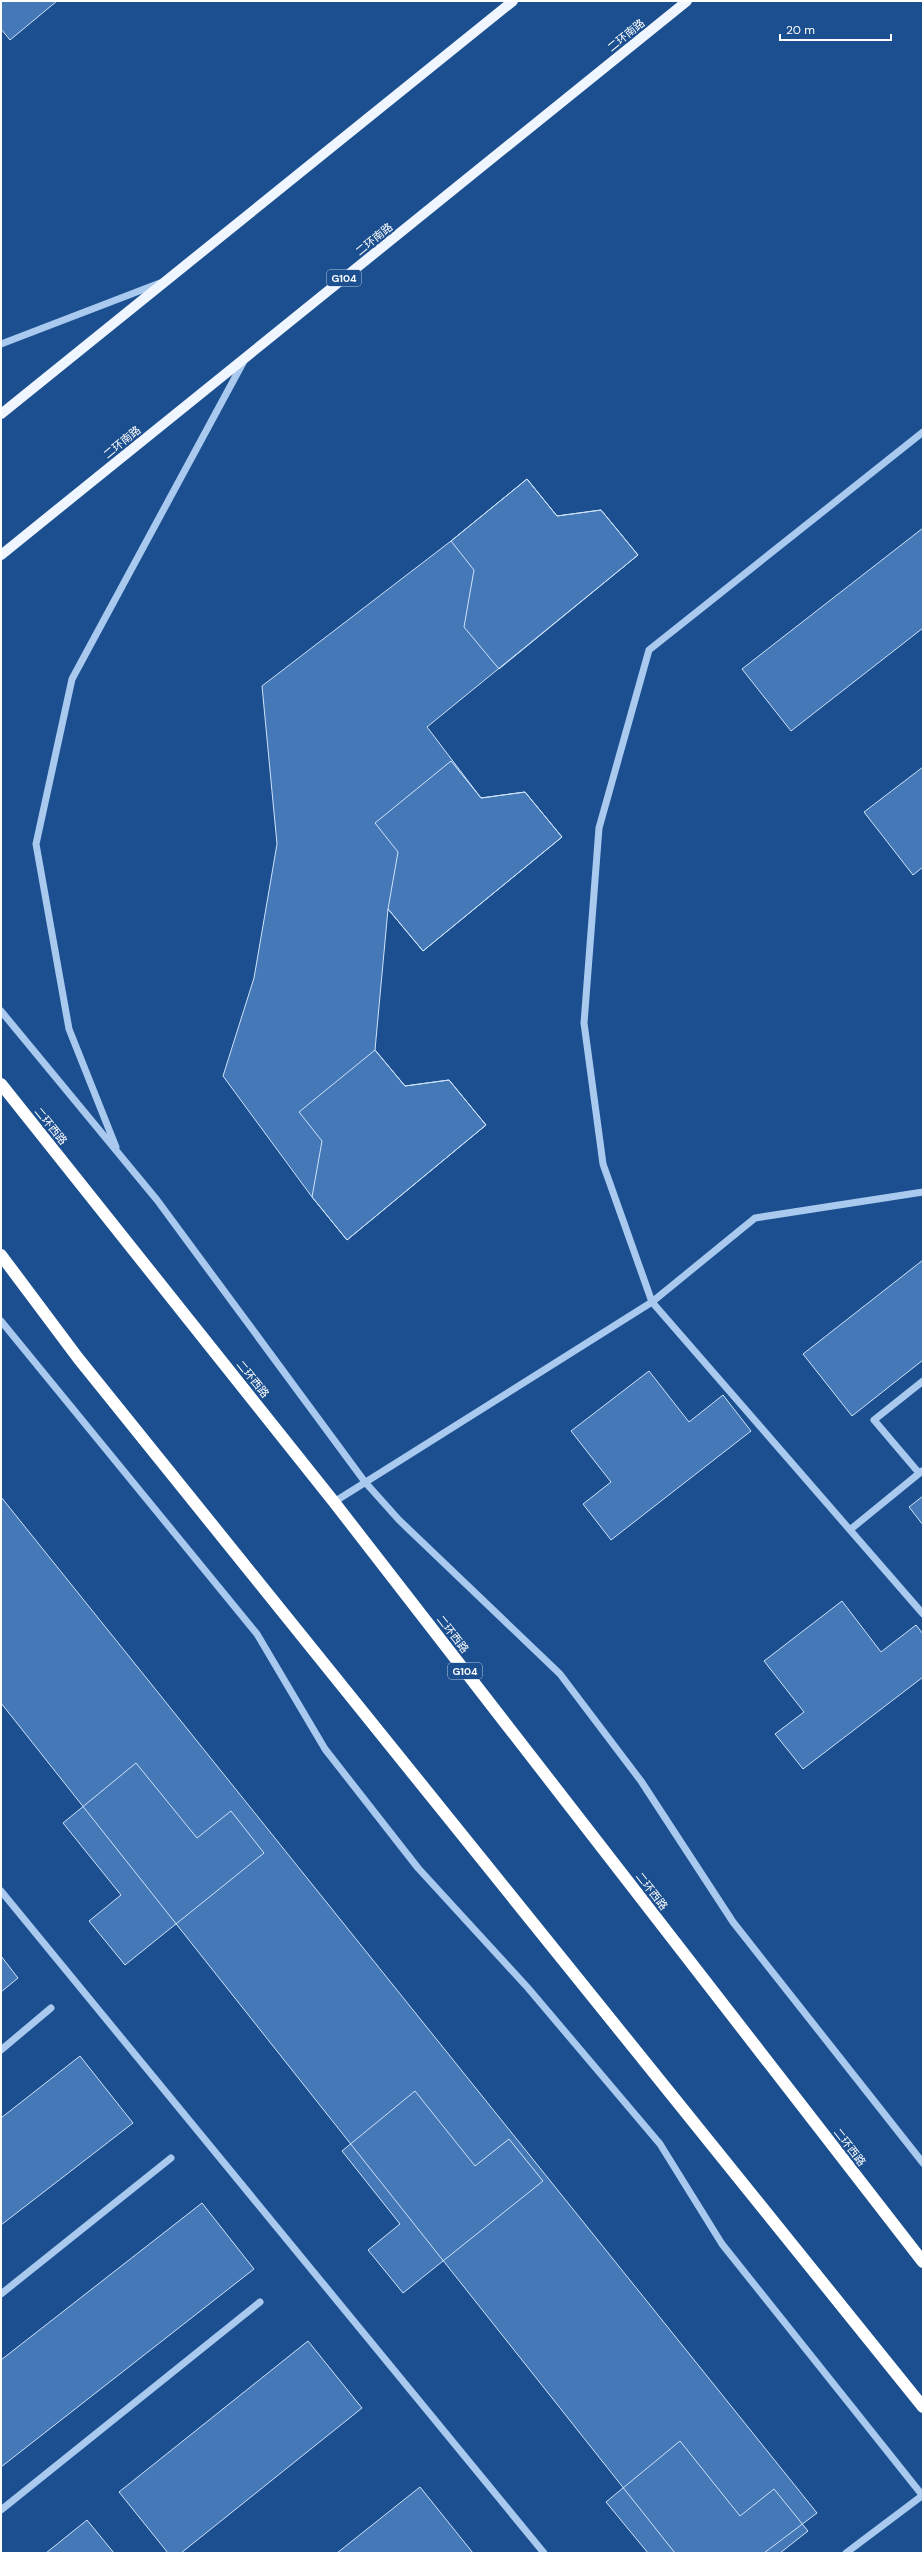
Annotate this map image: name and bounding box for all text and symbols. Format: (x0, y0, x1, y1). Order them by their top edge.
street label: 二环南路 (604, 16, 648, 54)
scale bar (780, 16, 891, 42)
text: 20 m (786, 22, 815, 38)
street label: 二环南路 (352, 220, 396, 258)
road number: G104 (327, 270, 361, 286)
street label: 二环南路 (100, 423, 144, 461)
street label: 二环西路 (32, 1104, 70, 1148)
street label: 二环西路 (234, 1357, 272, 1401)
street label: 二环西路 (434, 1612, 472, 1656)
road number: G104 (448, 1663, 482, 1679)
street label: 二环西路 (633, 1869, 671, 1913)
street label: 二环西路 (831, 2125, 869, 2169)

